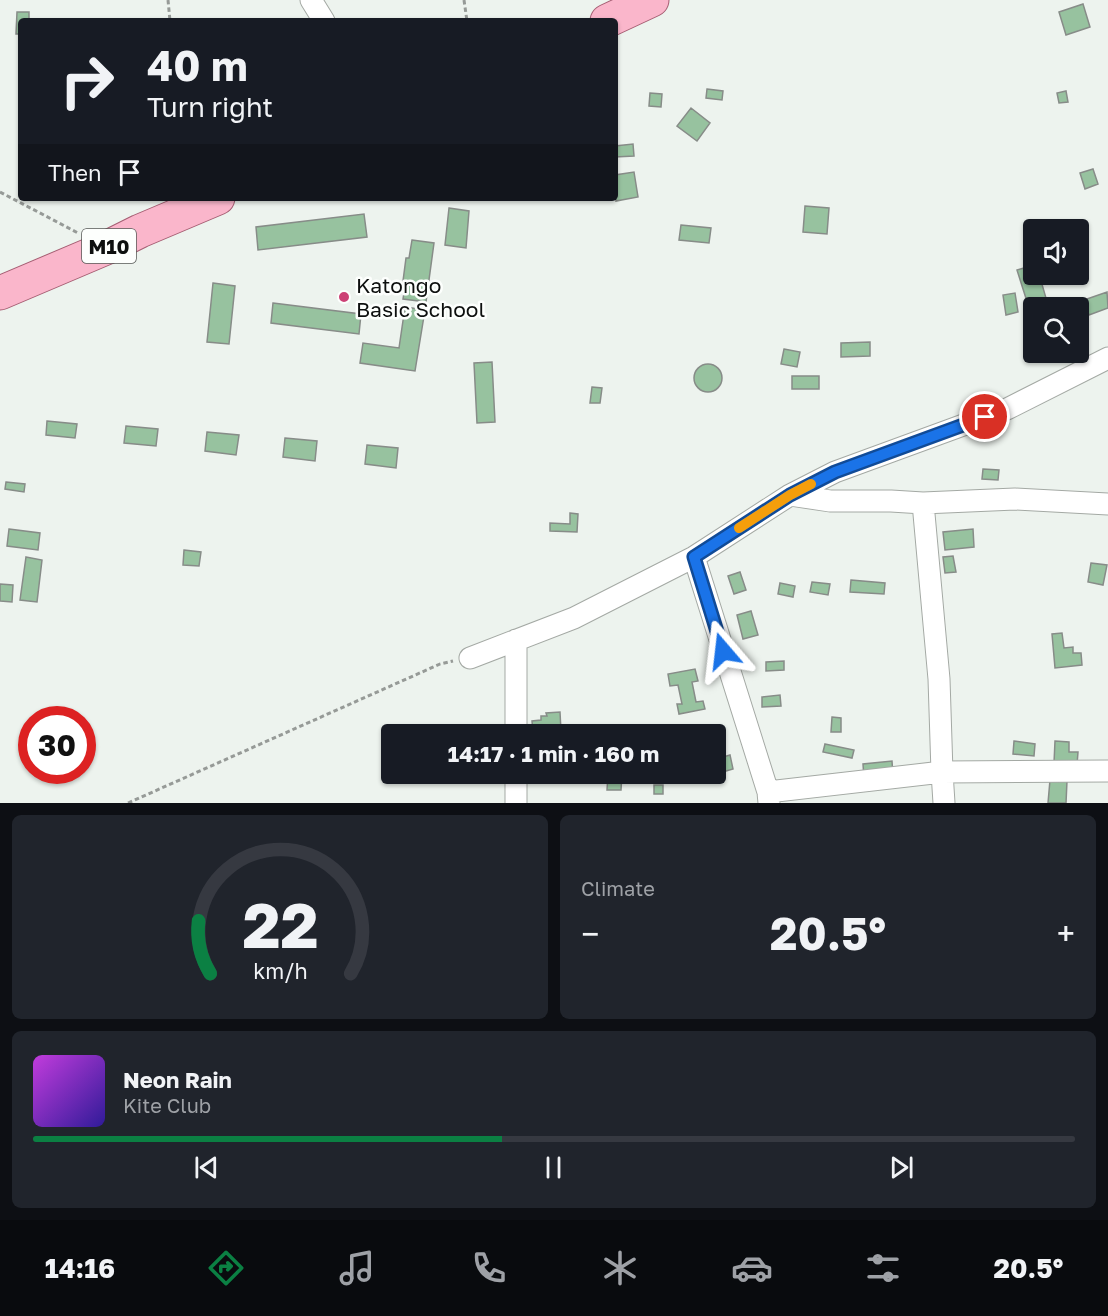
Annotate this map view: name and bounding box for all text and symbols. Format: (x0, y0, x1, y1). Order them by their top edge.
text: 40 m (147, 40, 248, 90)
icon: right (48, 42, 126, 120)
text: Turn right (147, 91, 273, 123)
icon: arrive (113, 156, 146, 189)
text: Then (48, 159, 101, 186)
map controls (1023, 219, 1089, 363)
button: sound (1023, 219, 1089, 285)
road number: M10 (82, 229, 136, 263)
place label: Katongo Basic School (356, 272, 485, 322)
marker: Katongo Basic School (337, 290, 351, 304)
button: search (1023, 297, 1089, 363)
pin (959, 391, 1010, 442)
icon: arrive (968, 400, 1001, 433)
position arrow (691, 619, 755, 683)
speed limit sign: 30 (18, 706, 96, 784)
text: 14:17 · 1 min · 160 m (448, 740, 659, 767)
text: Climate (581, 876, 655, 900)
text: 22 (242, 887, 318, 962)
text: 20.5° (770, 906, 886, 960)
text: − (581, 914, 599, 953)
text: + (1057, 914, 1075, 953)
text: km/h (253, 958, 307, 984)
text: Neon Rain (123, 1066, 232, 1093)
text: Kite Club (123, 1093, 211, 1117)
icon: previous (190, 1151, 223, 1184)
icon: pause (537, 1151, 570, 1184)
icon: next (885, 1151, 918, 1184)
icon: directions (205, 1247, 247, 1289)
icon: music (336, 1247, 378, 1289)
icon: phone (468, 1247, 510, 1289)
icon: climate (599, 1247, 641, 1289)
icon: car (731, 1247, 773, 1289)
icon: filters (862, 1247, 904, 1289)
text: 14:16 (45, 1252, 115, 1284)
text: 20.5° (994, 1252, 1063, 1284)

